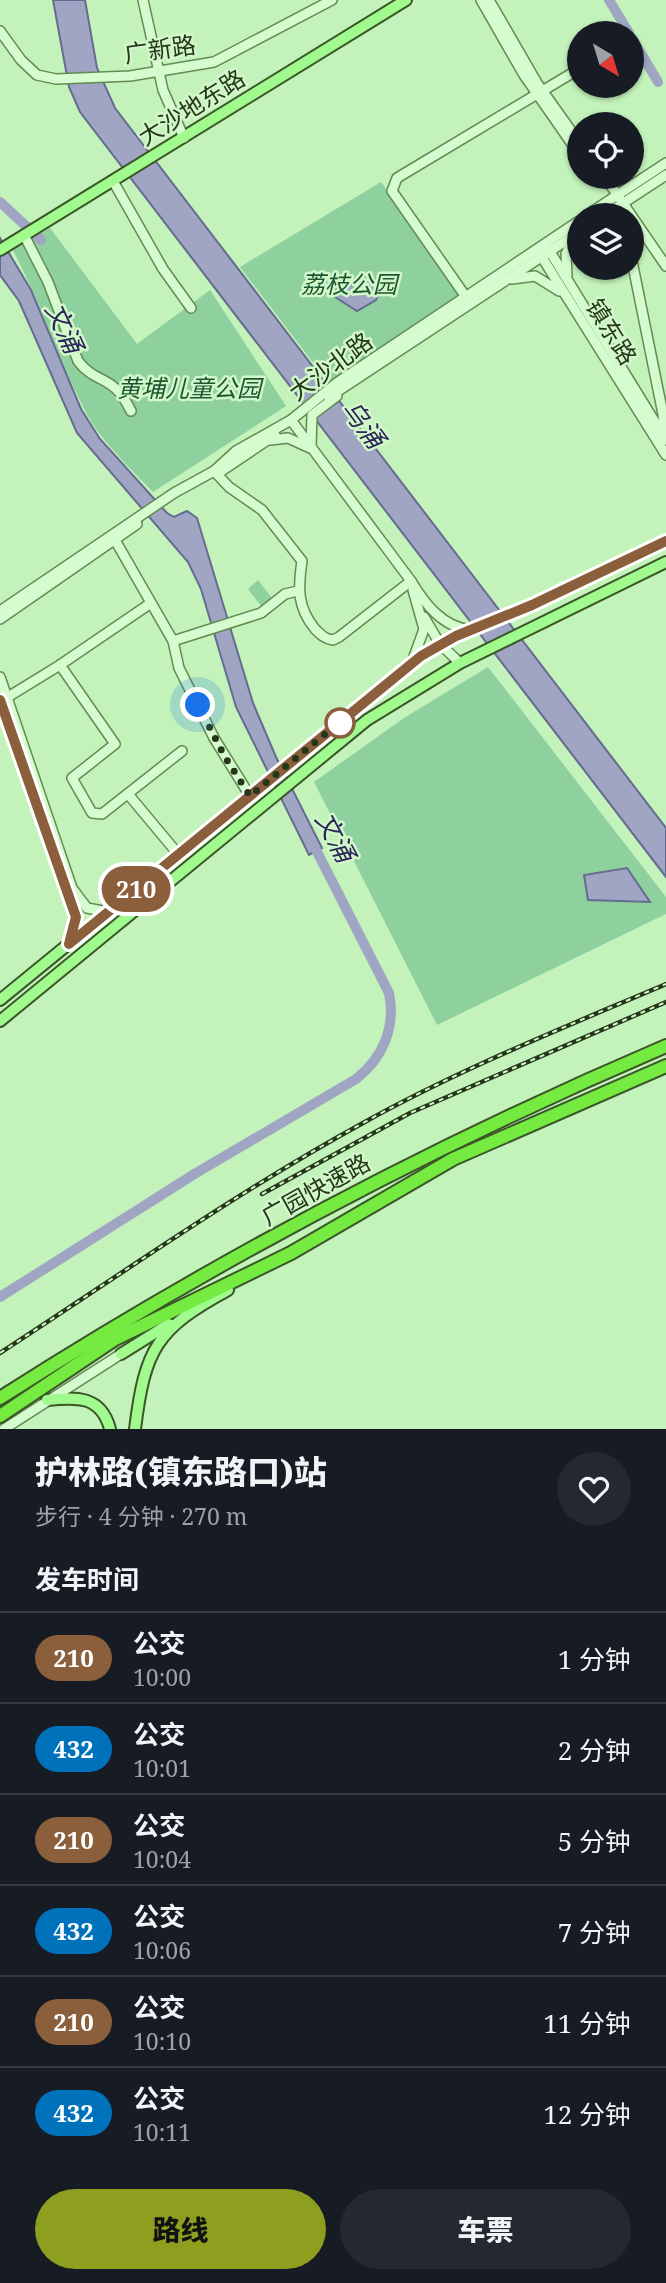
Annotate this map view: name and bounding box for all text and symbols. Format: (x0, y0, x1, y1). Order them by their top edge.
north arrow (567, 21, 644, 98)
map controls (567, 21, 644, 280)
street label: 广新路 (122, 27, 198, 70)
street label: 大沙地东路 (132, 61, 251, 153)
button: locate (567, 112, 644, 189)
button: layers (567, 203, 644, 280)
park label: 荔枝公园 (301, 267, 400, 300)
street label: 镇东路 (579, 292, 645, 370)
water label: 文涌 (38, 296, 93, 361)
street label: 大沙北路 (282, 324, 379, 407)
park label: 黄埔儿童公园 (117, 371, 264, 404)
water label: 乌涌 (334, 392, 396, 457)
your location (180, 687, 215, 722)
unlabelled marker (325, 708, 355, 738)
water label: 文涌 (308, 805, 365, 871)
line badge: 210 (96, 866, 176, 912)
text: 210 (116, 872, 156, 905)
street label: 广园快速路 (255, 1145, 376, 1232)
text: 护林路(镇东路口)站 (35, 1449, 327, 1494)
button: heart (557, 1452, 631, 1526)
text: 步行 · 4 分钟 · 270 m (35, 1500, 248, 1532)
text: 发车时间 (35, 1561, 139, 1597)
text: 公交 (133, 1625, 185, 1661)
text: 210 (53, 1641, 94, 1674)
text: 1 分钟 (558, 1641, 631, 1677)
text: 10:00 (133, 1661, 191, 1693)
text: 公交 (133, 1716, 185, 1752)
text: 432 (53, 1732, 94, 1765)
text: 2 分钟 (558, 1732, 631, 1768)
text: 10:01 (133, 1752, 191, 1784)
text: 公交 (133, 1807, 185, 1843)
text: 210 (53, 1823, 94, 1856)
text: 5 分钟 (558, 1823, 631, 1859)
text: 10:04 (133, 1843, 191, 1875)
text: 公交 (133, 1898, 185, 1934)
text: 432 (53, 1914, 94, 1947)
text: 7 分钟 (558, 1914, 631, 1950)
text: 10:06 (133, 1934, 191, 1966)
text: 公交 (133, 1989, 185, 2025)
text: 210 (53, 2005, 94, 2038)
text: 11 分钟 (543, 2005, 631, 2041)
text: 10:10 (133, 2025, 191, 2057)
text: 公交 (133, 2080, 185, 2116)
text: 432 (53, 2096, 94, 2129)
text: 12 分钟 (543, 2096, 631, 2132)
text: 10:11 (133, 2116, 191, 2148)
button: 路线 (35, 2189, 326, 2269)
button: 车票 (340, 2189, 631, 2269)

